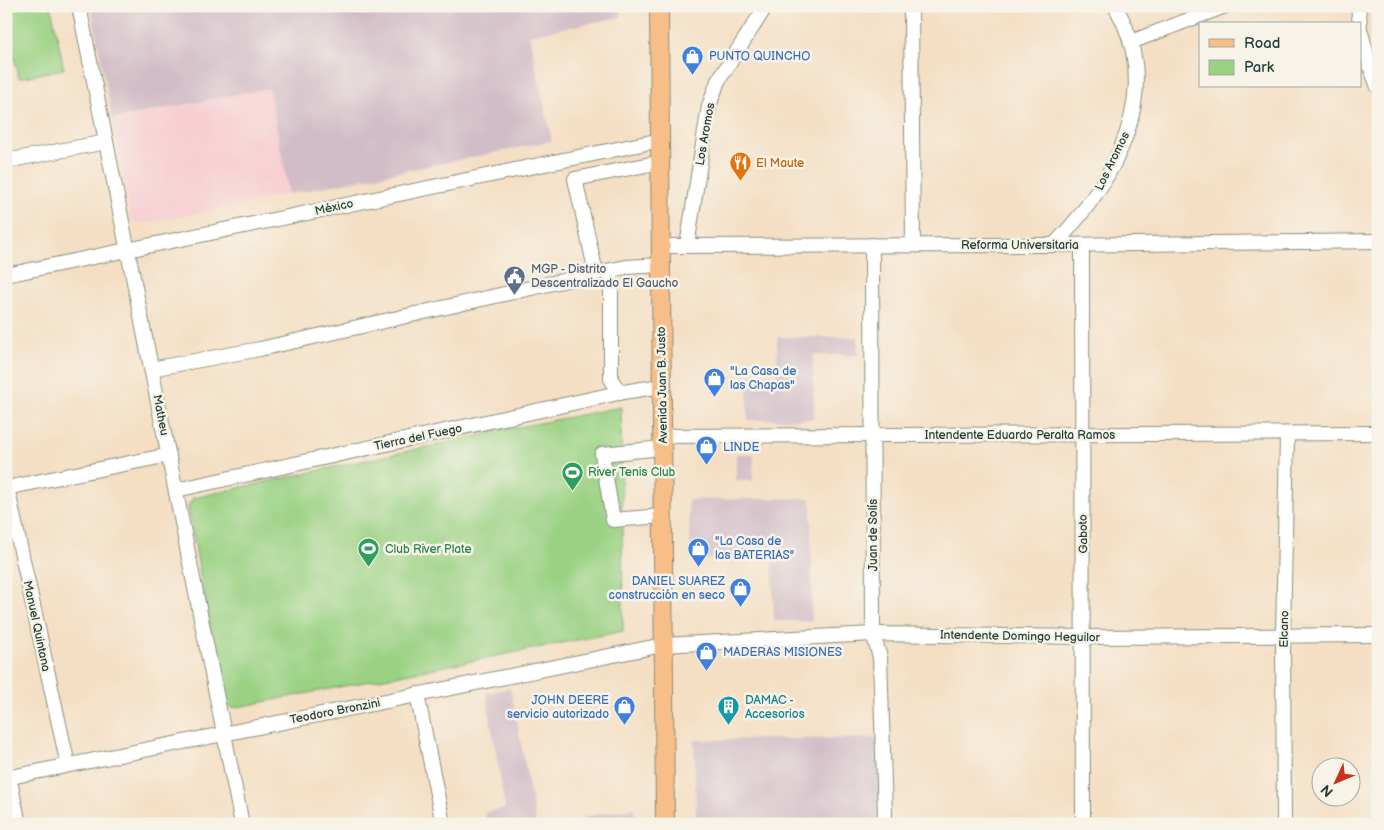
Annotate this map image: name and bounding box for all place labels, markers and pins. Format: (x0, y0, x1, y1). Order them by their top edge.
shop icon: PUNTO QUINCHO (681, 44, 705, 75)
place label: PUNTO QUINCHO (709, 49, 811, 64)
restaurant icon: El Maute (728, 151, 752, 182)
place label: El Maute (756, 156, 804, 171)
place label: MGP - Distrito Descentralizado El Gaucho (531, 262, 679, 291)
public building icon: MGP - Distrito Descentralizado El Gaucho (503, 264, 527, 295)
place label: "La Casa de las Chapas" (730, 364, 796, 393)
shop icon: "La Casa de las Chapas" (702, 366, 726, 397)
shop icon: LINDE (695, 435, 719, 466)
place label: LINDE (723, 440, 759, 455)
sports icon: River Tenis Club (560, 460, 584, 491)
place label: River Tenis Club (588, 465, 676, 480)
place label: "La Casa de las BATERIAS" (715, 534, 794, 563)
shop icon: "La Casa de las BATERIAS" (687, 536, 711, 567)
sports icon: Club River Plate (357, 537, 381, 568)
place label: Club River Plate (385, 542, 472, 557)
place label: DANIEL SUAREZ construcción en seco (609, 574, 726, 603)
shop icon: DANIEL SUAREZ construcción en seco (729, 576, 753, 607)
shop icon: MADERAS MISIONES (695, 640, 719, 671)
place label: MADERAS MISIONES (723, 645, 842, 660)
place label: JOHN DEERE servicio autorizado (507, 693, 609, 722)
place label: DAMAC - Accesorios (745, 693, 805, 722)
shop icon: JOHN DEERE servicio autorizado (613, 695, 637, 726)
building icon: DAMAC - Accesorios (717, 695, 741, 726)

